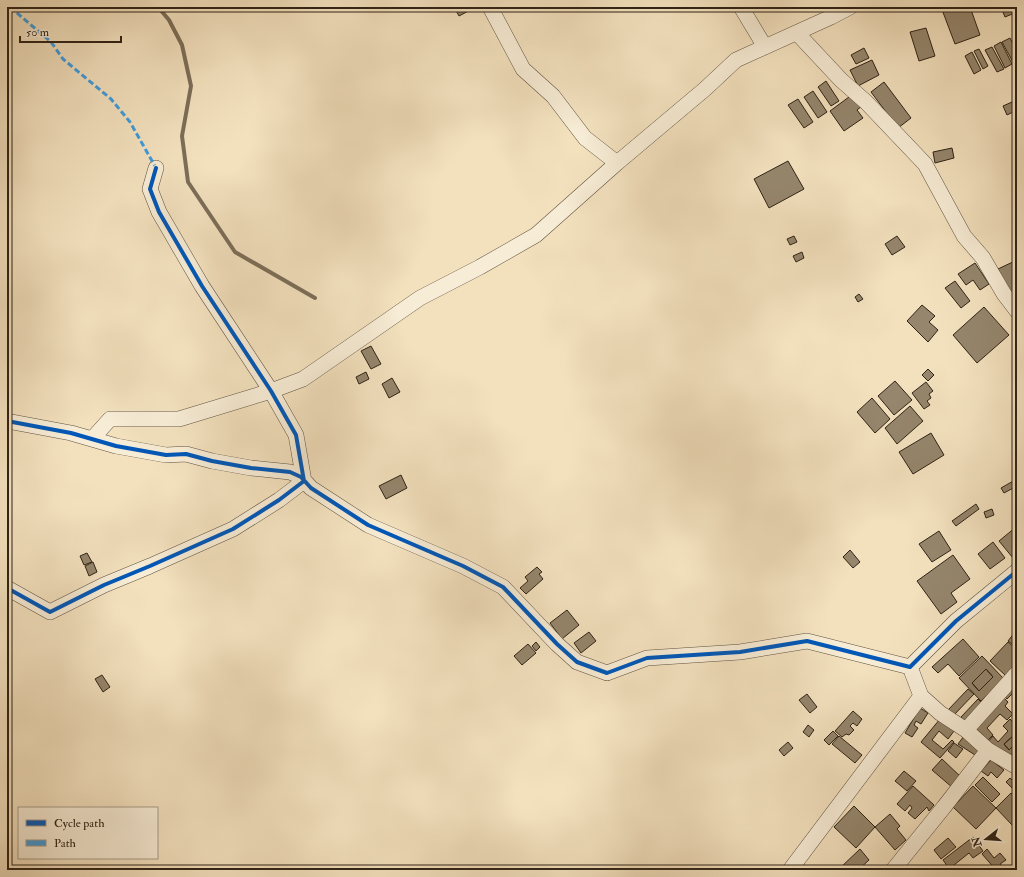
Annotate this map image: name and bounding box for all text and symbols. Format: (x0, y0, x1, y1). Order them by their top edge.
scale bar (20, 18, 121, 44)
text: 50 m (26, 25, 50, 40)
legend (18, 807, 158, 859)
text: Cycle path (54, 816, 105, 831)
north arrow (966, 819, 1006, 859)
text: N (969, 834, 985, 849)
text: Path (54, 836, 77, 851)

